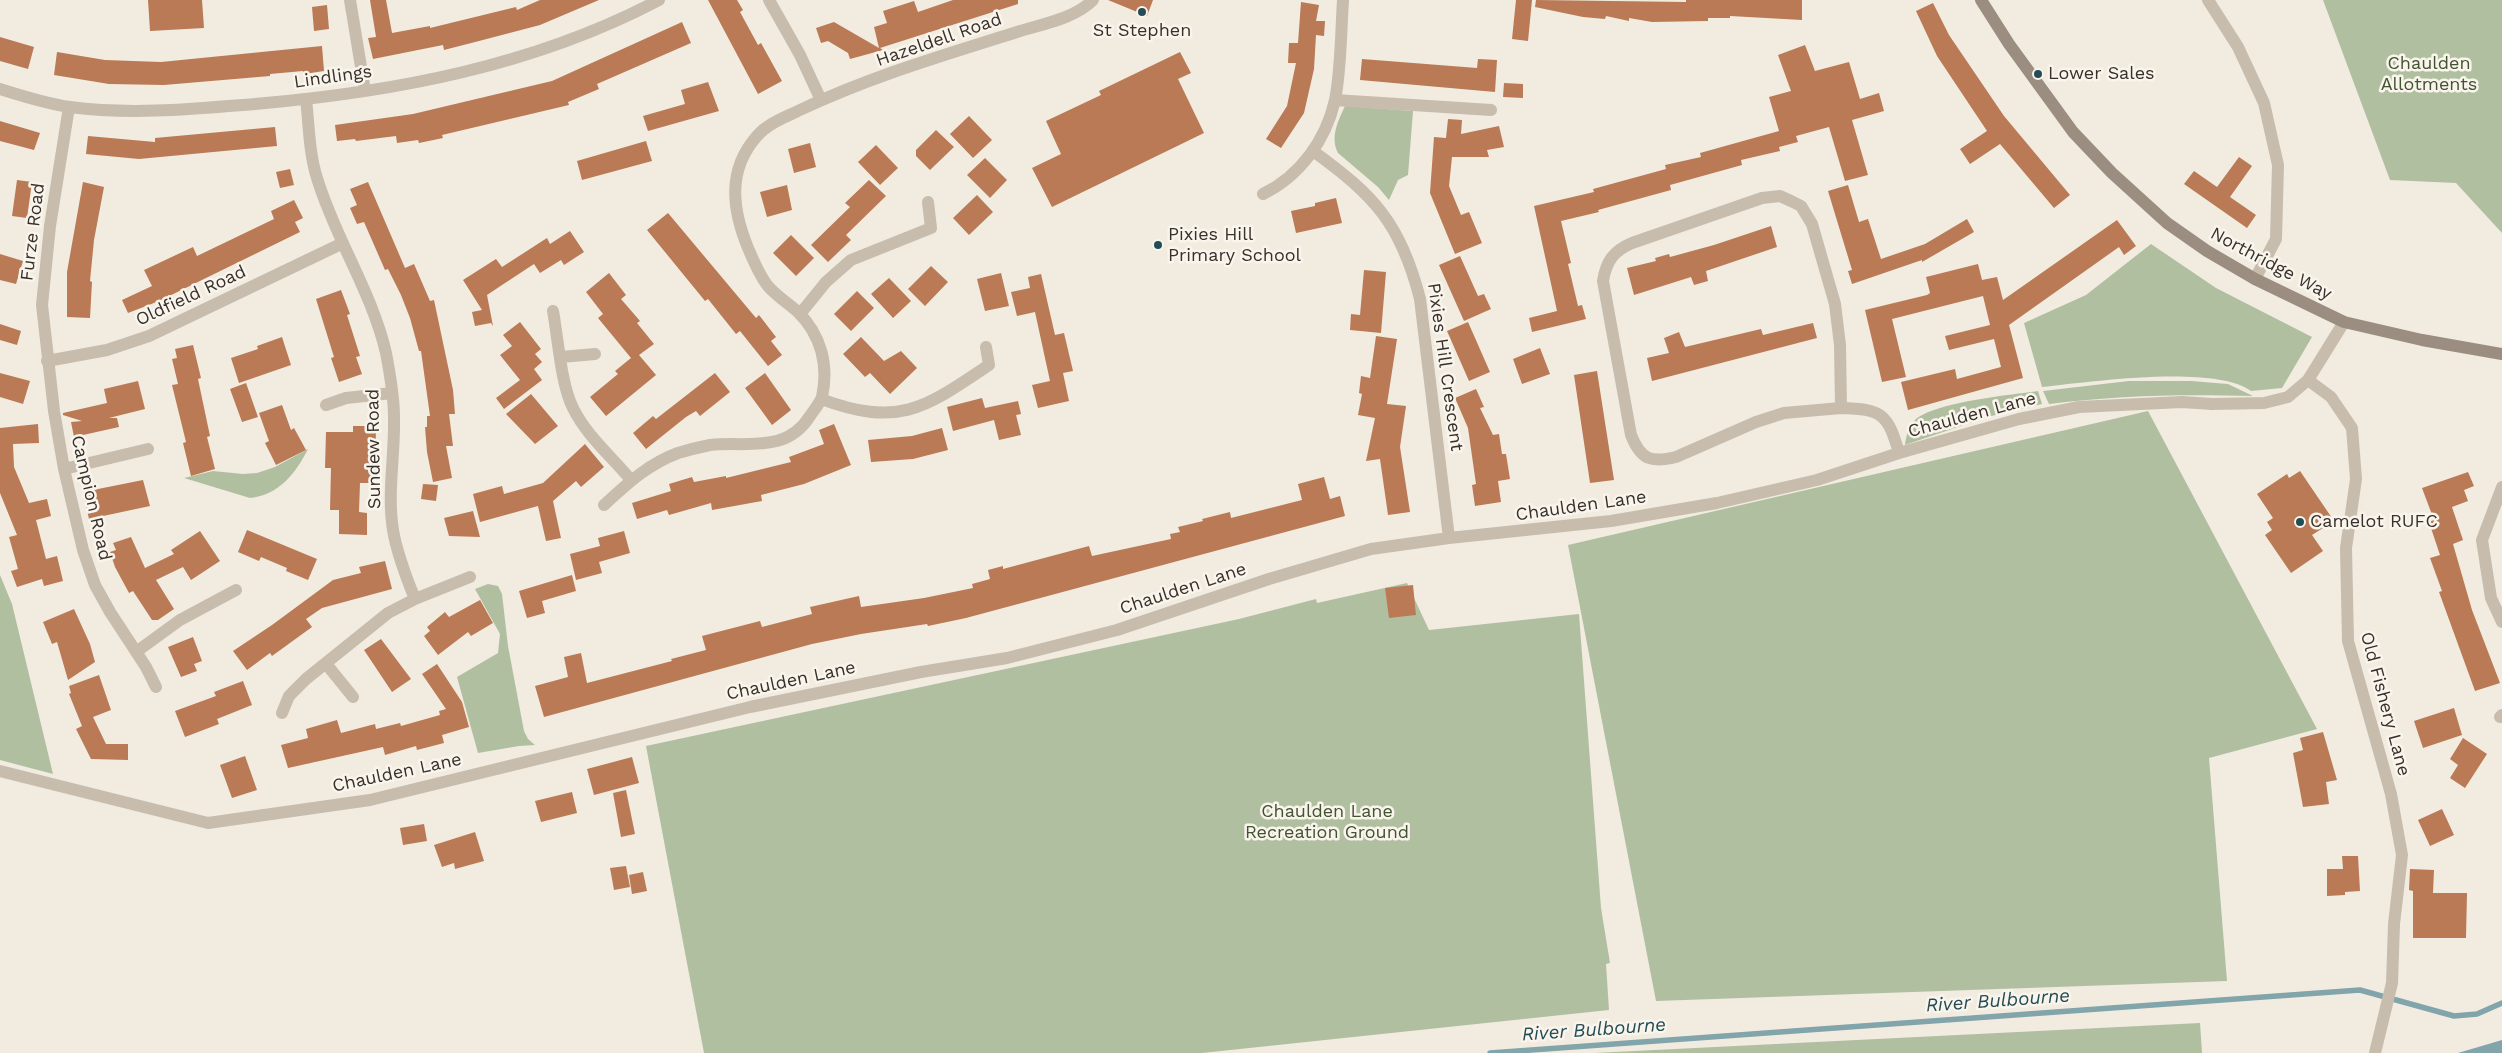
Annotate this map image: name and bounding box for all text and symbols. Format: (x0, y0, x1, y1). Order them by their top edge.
marker: St Stephen (1136, 6, 1148, 18)
street label: Hazeldell Road (873, 8, 1005, 72)
place label: St Stephen (1093, 20, 1191, 42)
park label: Chaulden Allotments (2381, 53, 2477, 96)
street label: Lindlings (293, 61, 373, 93)
place label: Lower Sales (2048, 63, 2155, 85)
marker: Lower Sales (2032, 68, 2044, 80)
street label: Furze Road (16, 182, 50, 282)
street label: Northridge Way (2207, 223, 2335, 305)
place label: Pixies Hill Primary School (1168, 224, 1301, 266)
marker: Pixies Hill Primary School (1152, 239, 1164, 251)
street label: Oldfield Road (132, 261, 250, 331)
street label: Pixies Hill Crescent (1423, 282, 1467, 452)
street label: Chaulden Lane (1906, 388, 2038, 442)
street label: Sundew Road (362, 389, 386, 509)
street label: Campion Road (66, 433, 116, 563)
street label: Chaulden Lane (1514, 486, 1648, 526)
place label: Camelot RUFC (2310, 511, 2438, 533)
marker: Camelot RUFC (2294, 516, 2306, 528)
street label: Chaulden Lane (1117, 558, 1249, 620)
street label: Old Fishery Lane (2355, 630, 2415, 778)
street label: Chaulden Lane (724, 657, 858, 705)
street label: Chaulden Lane (330, 749, 464, 797)
park label: Chaulden Lane Recreation Ground (1245, 801, 1409, 844)
water label: River Bulbourne (1925, 985, 2071, 1017)
water label: River Bulbourne (1521, 1014, 1667, 1046)

